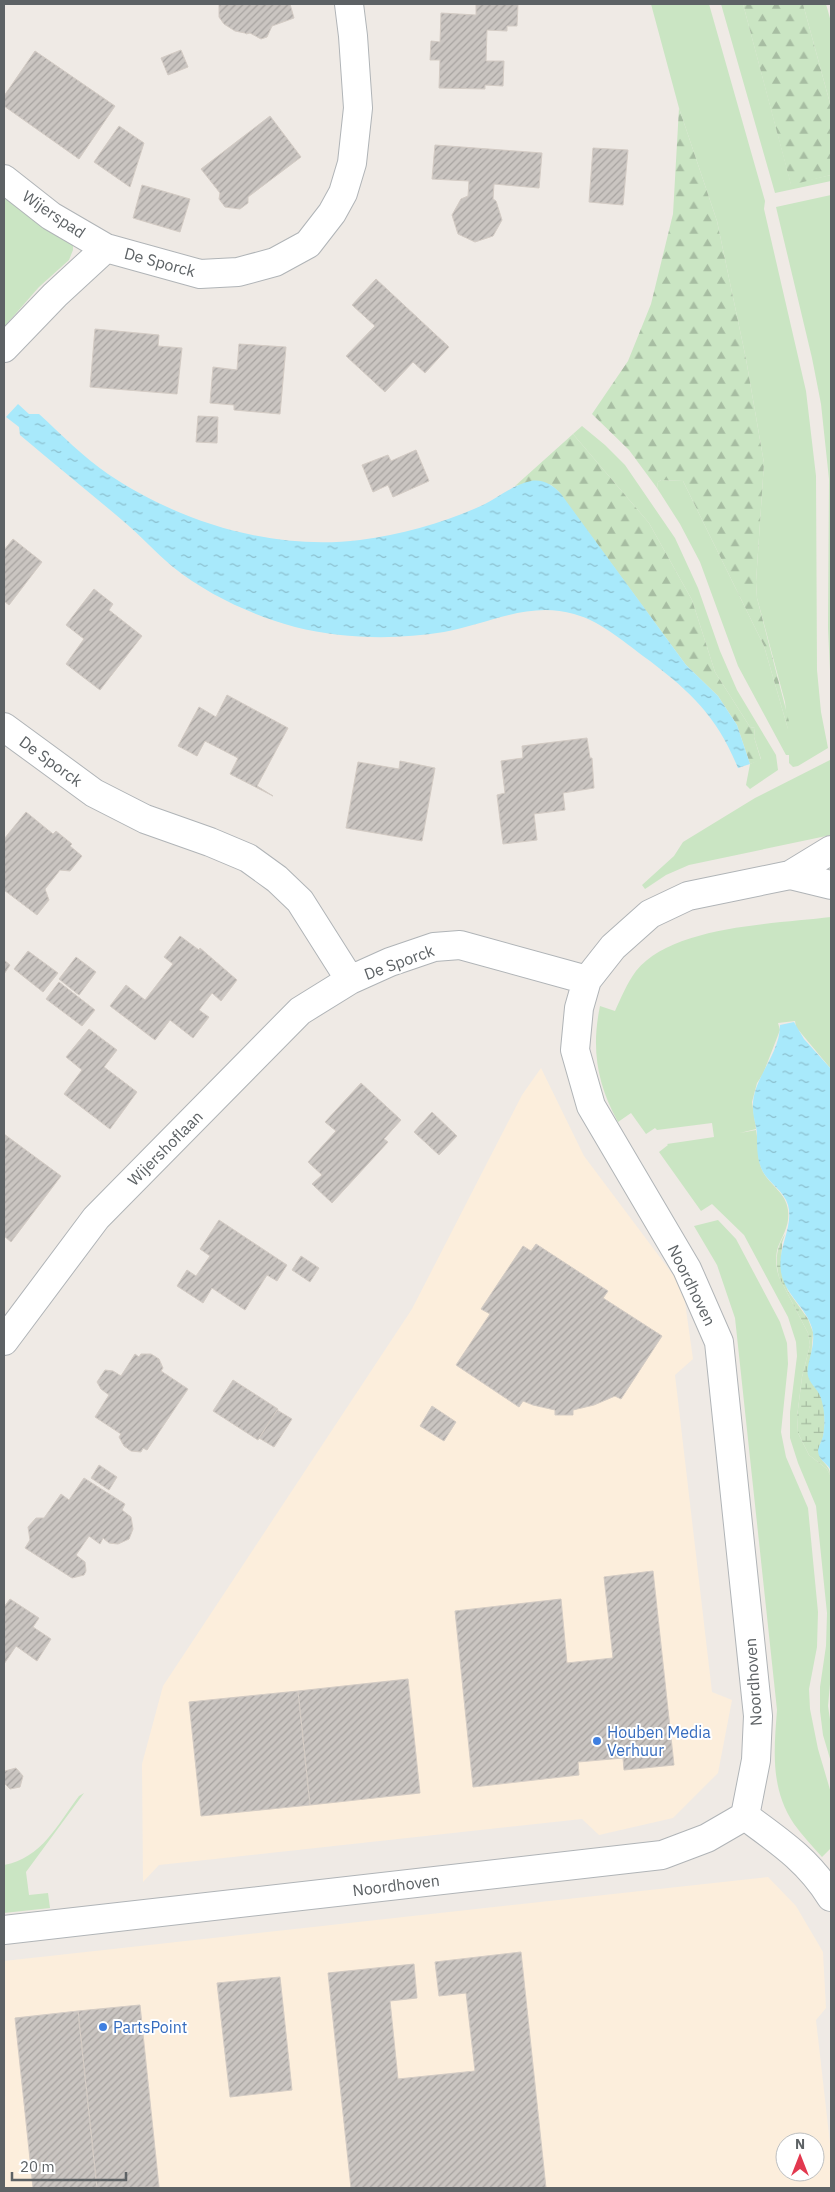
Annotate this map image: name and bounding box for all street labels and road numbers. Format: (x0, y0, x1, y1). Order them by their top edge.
street label: Wijerspad (19, 186, 89, 242)
street label: De Sporck (122, 243, 198, 281)
street label: De Sporck (16, 731, 87, 791)
street label: De Sporck (361, 940, 437, 984)
street label: Wijershoflaan (123, 1106, 207, 1190)
street label: Noordhoven (664, 1241, 720, 1329)
street label: Noordhoven (740, 1637, 766, 1727)
street label: Noordhoven (351, 1870, 441, 1900)

